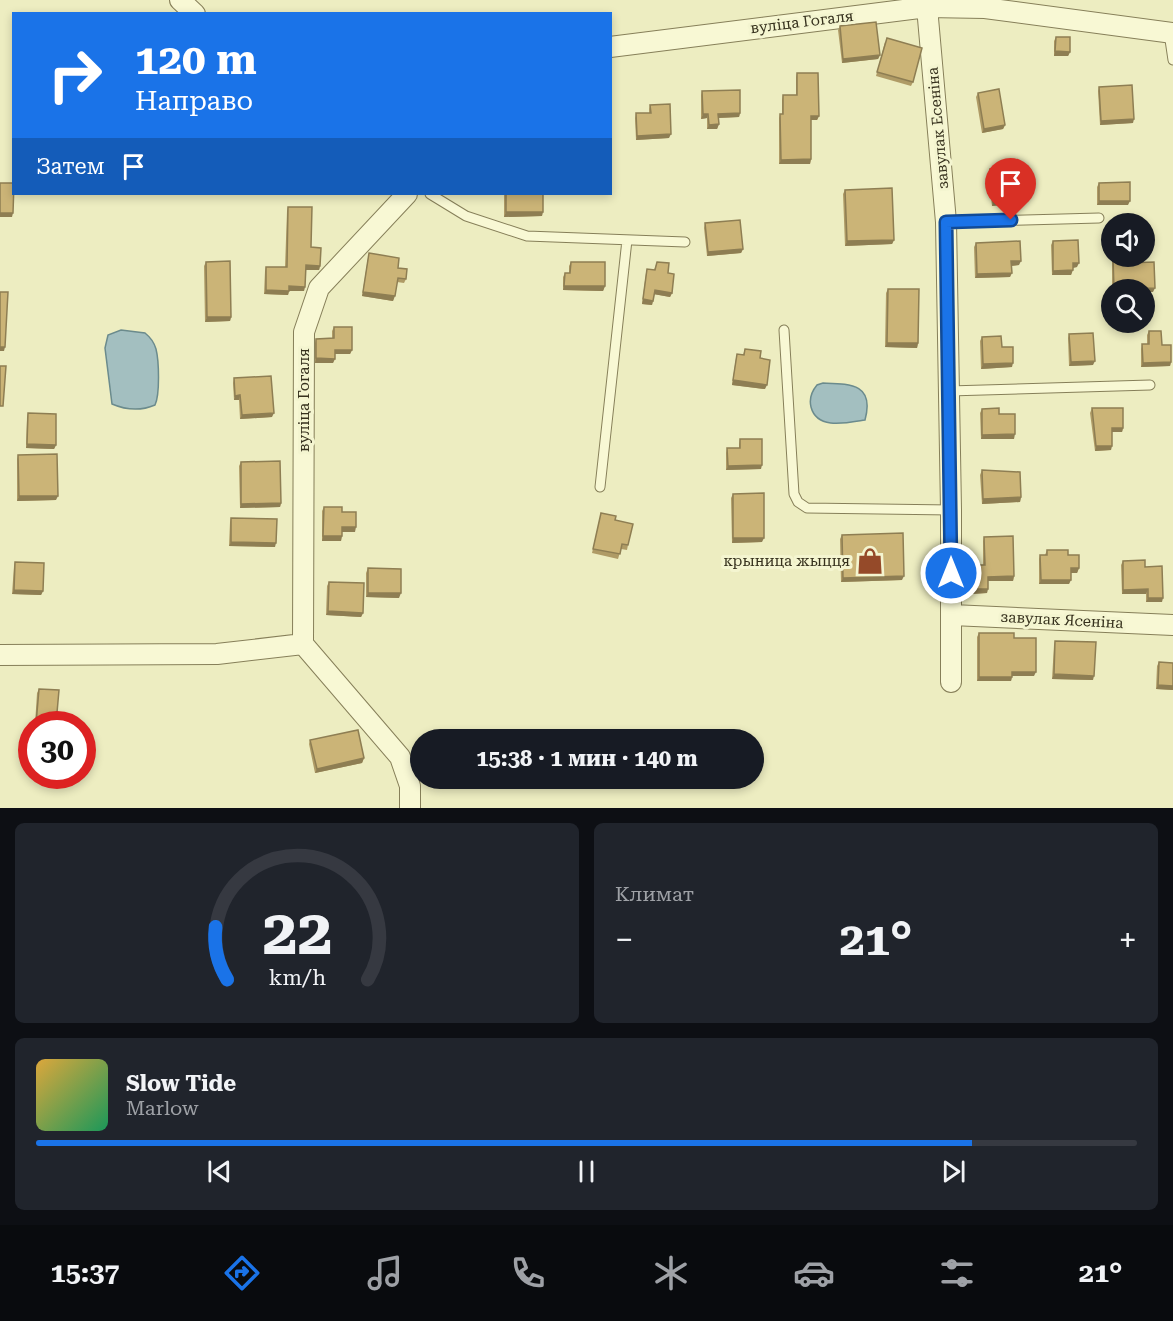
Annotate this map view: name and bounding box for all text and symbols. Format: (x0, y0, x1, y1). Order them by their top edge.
street label: вуліца Гогаля (749, 7, 855, 37)
text: 120 m (135, 35, 257, 84)
icon: right (36, 36, 114, 114)
street label: завулак Есеніна (924, 66, 952, 190)
text: Направо (135, 85, 253, 117)
icon: arrive (117, 150, 150, 183)
text: Затем (36, 154, 105, 179)
pin (985, 158, 1036, 220)
icon: arrive (994, 167, 1027, 200)
map controls (1101, 213, 1155, 333)
button: sound (1101, 213, 1155, 267)
button: search (1101, 279, 1155, 333)
street label: вуліца Гогаля (295, 348, 313, 452)
position arrow (919, 541, 983, 605)
shop icon: крыница жыцця (855, 546, 885, 576)
place label: крыница жыцця (723, 552, 850, 570)
street label: завулак Ясеніна (1000, 608, 1124, 632)
speed limit sign: 30 (18, 711, 96, 789)
text: 15:38 · 1 мин · 140 m (476, 746, 698, 771)
text: Климат (615, 882, 694, 906)
text: 22 (262, 896, 332, 969)
text: 21° (840, 913, 912, 966)
text: − (615, 920, 633, 959)
text: + (1119, 920, 1137, 959)
text: km/h (268, 965, 326, 990)
text: Slow Tide (126, 1071, 236, 1096)
text: Marlow (126, 1096, 199, 1120)
icon: previous (203, 1155, 236, 1188)
icon: pause (570, 1155, 603, 1188)
icon: next (937, 1155, 970, 1188)
icon: directions (221, 1252, 263, 1294)
icon: music (364, 1252, 406, 1294)
icon: phone (507, 1252, 549, 1294)
icon: climate (650, 1252, 692, 1294)
icon: car (793, 1252, 835, 1294)
icon: filters (936, 1252, 978, 1294)
text: 15:37 (51, 1257, 119, 1289)
text: 21° (1079, 1257, 1122, 1289)

